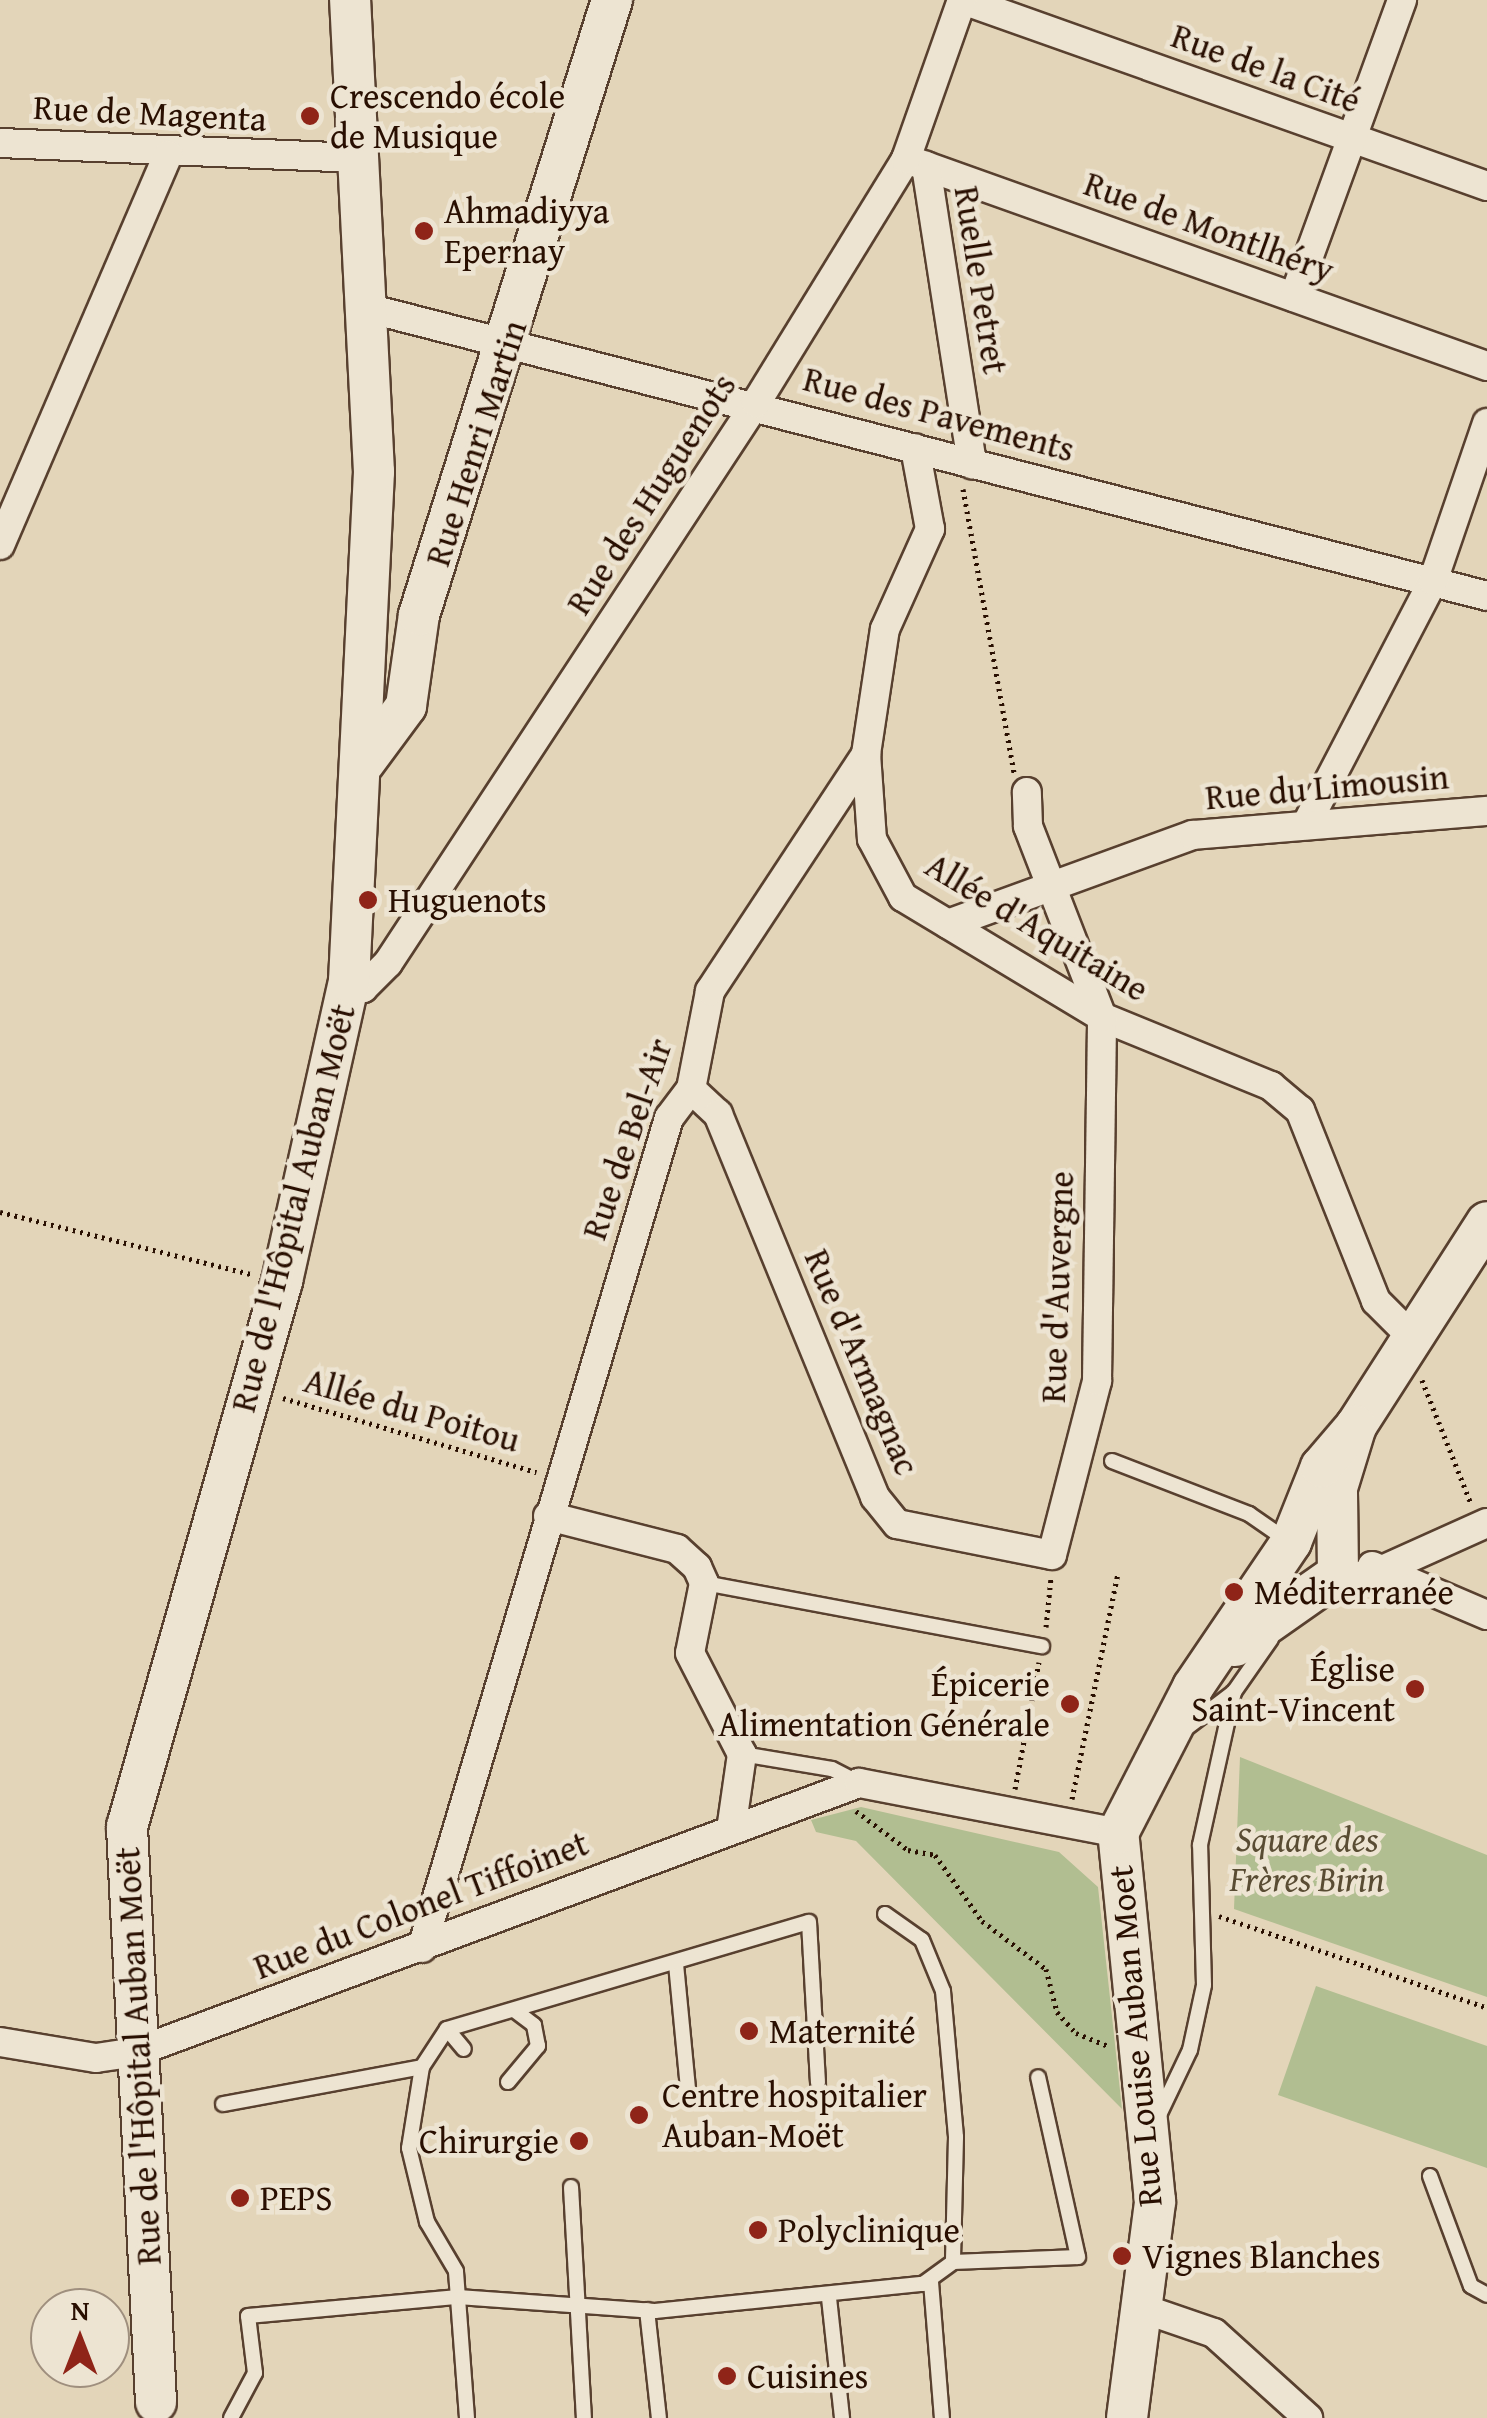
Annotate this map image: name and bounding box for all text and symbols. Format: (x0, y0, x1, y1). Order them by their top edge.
street label: Rue de la Cité (1166, 14, 1366, 122)
place label: Crescendo école de Musique (330, 75, 565, 157)
street label: Rue de Magenta (32, 86, 268, 140)
marker: Crescendo école de Musique (299, 105, 321, 127)
street label: Rue de Montlhéry (1079, 162, 1339, 292)
street label: Ruelle Petret (945, 183, 1017, 377)
place label: Ahmadiyya Epernay (444, 190, 609, 272)
marker: Ahmadiyya Epernay (413, 220, 435, 242)
street label: Rue Henri Martin (416, 315, 536, 571)
street label: Rue des Pavements (799, 358, 1079, 470)
street label: Rue des Huguenots (558, 366, 744, 622)
street label: Rue du Limousin (1204, 755, 1450, 819)
street label: Allée d'Aquitaine (918, 844, 1156, 1010)
place label: Huguenots (388, 879, 547, 921)
marker: Huguenots (357, 889, 379, 911)
street label: Rue de l'Hôpital Auban Moët (222, 1000, 364, 1416)
street label: Rue de Bel-Air (573, 1033, 681, 1245)
street label: Rue d'Auvergne (1032, 1170, 1082, 1404)
street label: Rue d'Armagnac (796, 1243, 928, 1481)
street label: Allée du Poitou (299, 1359, 525, 1461)
place label: Méditerranée (1254, 1571, 1454, 1613)
marker: Méditerranée (1223, 1581, 1245, 1603)
place label: Église Saint-Vincent (1191, 1648, 1395, 1730)
place label: Épicerie Alimentation Générale (718, 1663, 1050, 1745)
marker: Église Saint-Vincent (1404, 1678, 1426, 1700)
marker: Épicerie Alimentation Générale (1059, 1693, 1081, 1715)
park label: Square des Frères Birin (1229, 1818, 1385, 1900)
street label: Rue du Colonel Tiffoinet (248, 1822, 594, 1988)
street label: Rue de l'Hôpital Auban Moët (106, 1846, 170, 2266)
street label: Rue Louise Auban Moet (1099, 1864, 1171, 2208)
place label: Maternité (769, 2010, 916, 2052)
marker: Maternité (738, 2020, 760, 2042)
place label: Centre hospitalier Auban-Moët (662, 2074, 927, 2156)
marker: Centre hospitalier Auban-Moët (626, 2102, 652, 2128)
place label: Chirurgie (419, 2120, 559, 2162)
marker: Chirurgie (568, 2130, 590, 2152)
place label: PEPS (260, 2177, 332, 2219)
marker: PEPS (229, 2187, 251, 2209)
place label: Polyclinique (778, 2209, 960, 2251)
marker: Polyclinique (747, 2219, 769, 2241)
place label: Vignes Blanches (1142, 2235, 1381, 2277)
marker: Vignes Blanches (1111, 2245, 1133, 2267)
north arrow (30, 2288, 130, 2388)
text: N (71, 2289, 89, 2330)
place label: Cuisines (747, 2355, 868, 2397)
marker: Cuisines (716, 2365, 738, 2387)

